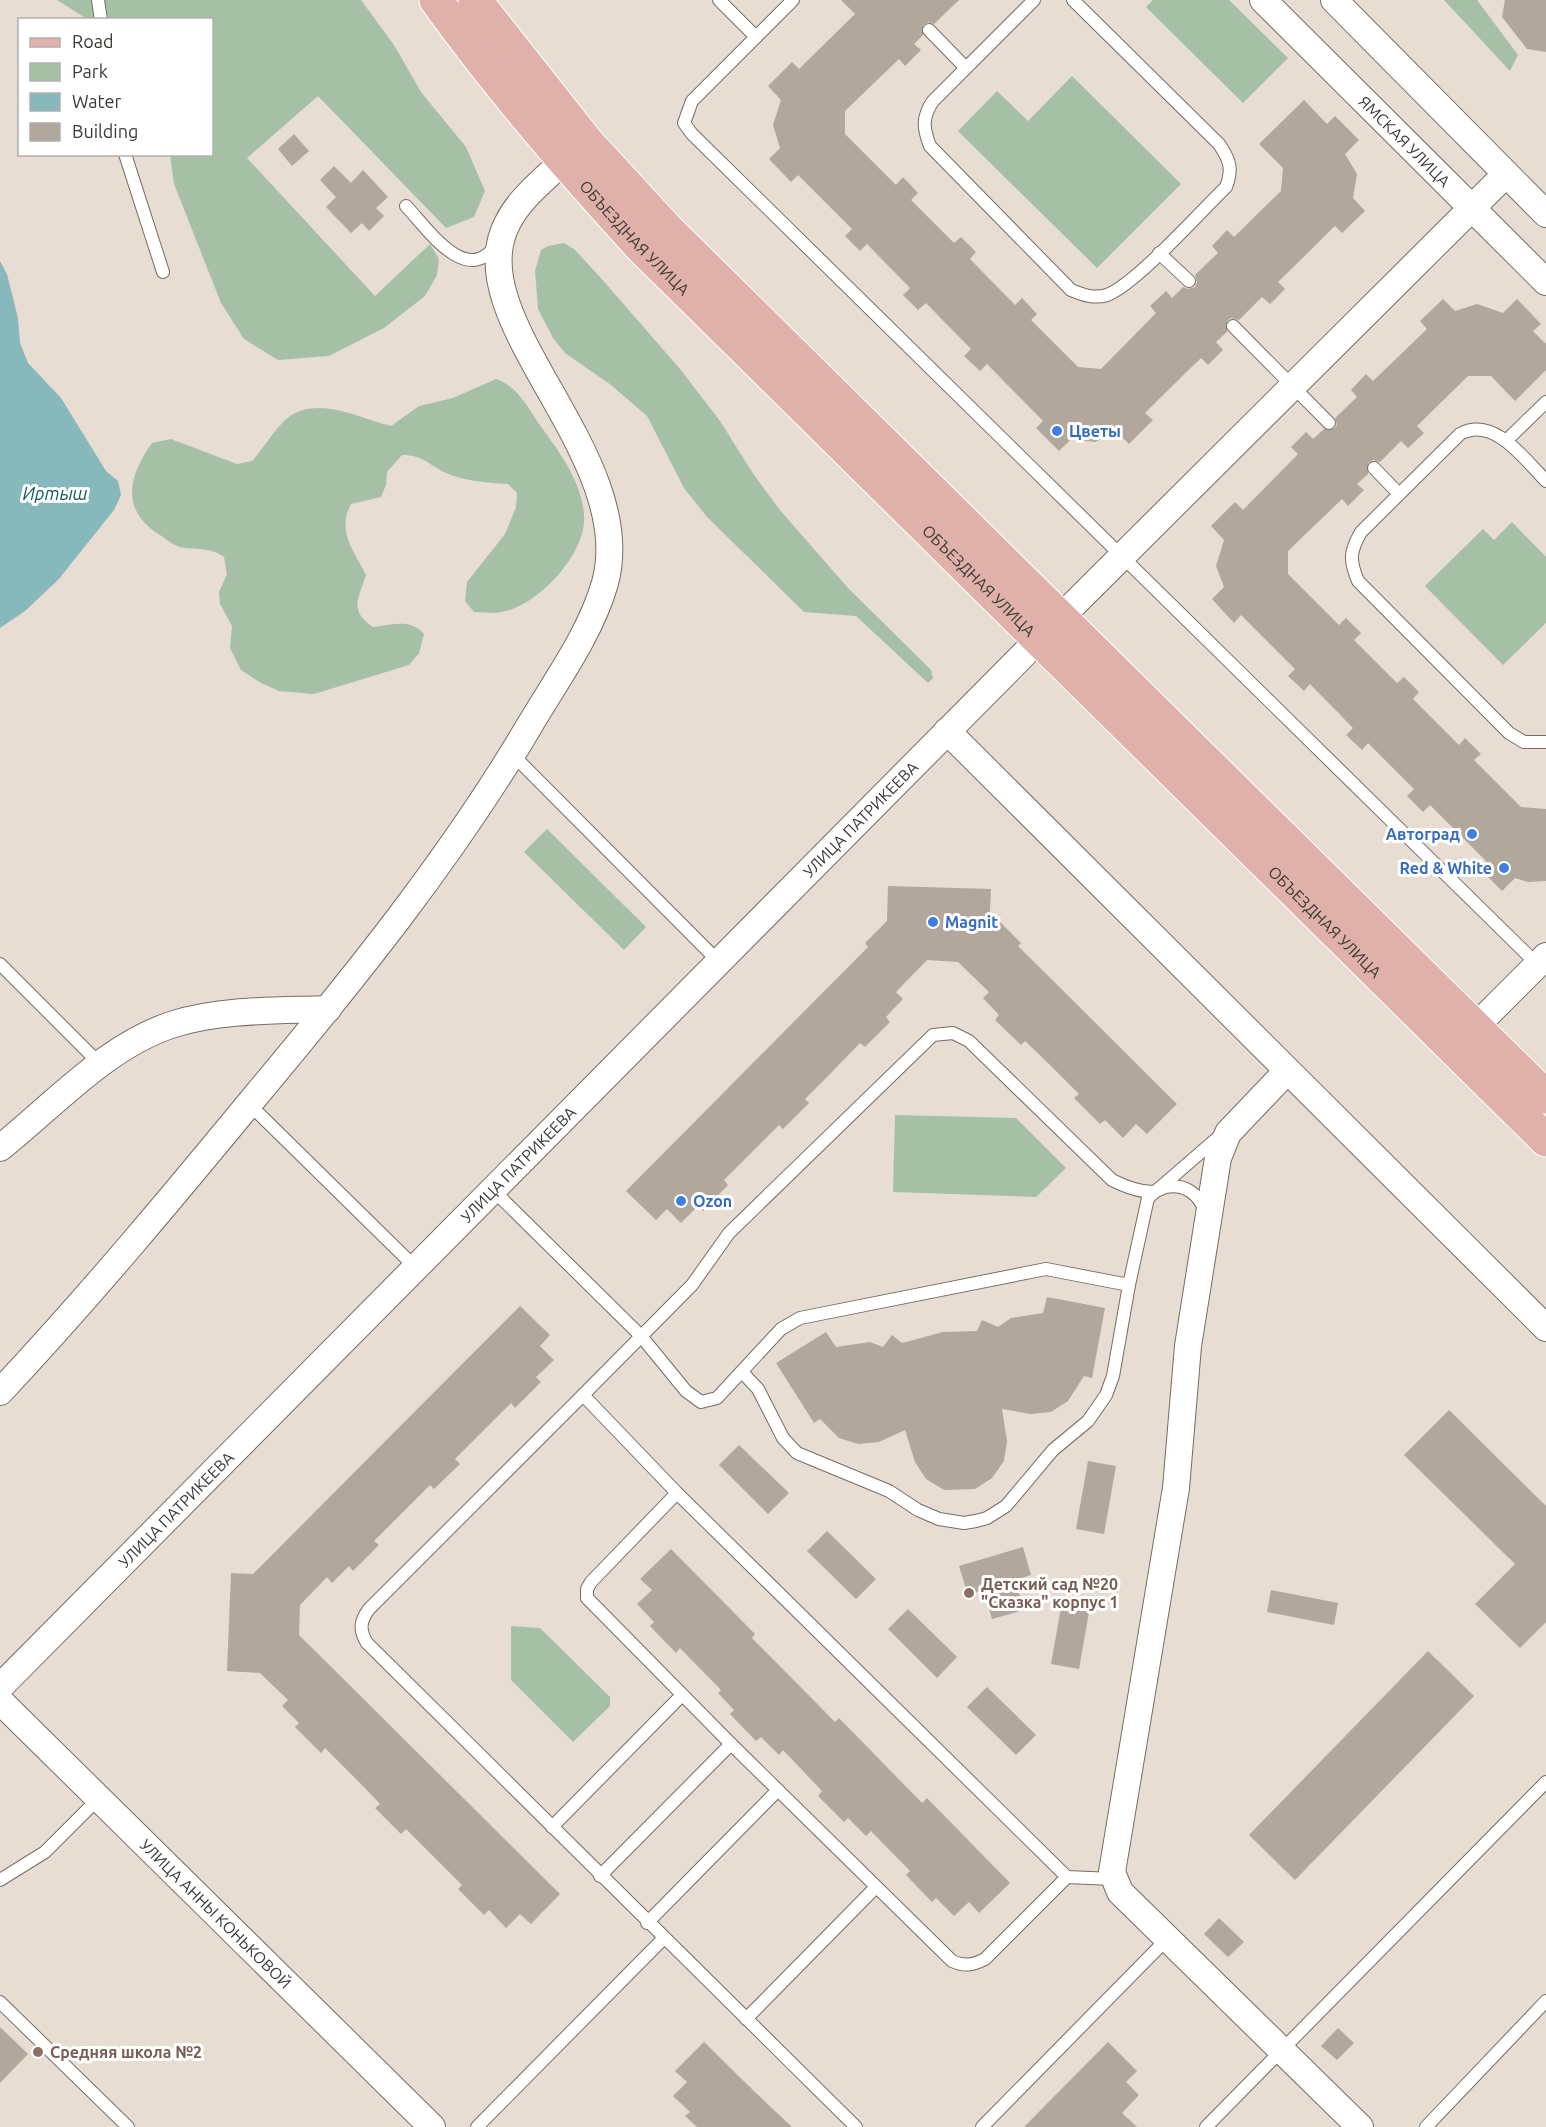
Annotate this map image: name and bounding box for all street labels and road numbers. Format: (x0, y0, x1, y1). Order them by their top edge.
street label: ЯМСКАЯ УЛИЦА (1355, 92, 1454, 191)
street label: ОБЪЕЗДНАЯ УЛИЦА (576, 177, 694, 299)
street label: ОБЪЕЗДНАЯ УЛИЦА (919, 521, 1039, 640)
street label: УЛИЦА ПАТРИКЕЕВА (799, 757, 922, 881)
street label: ОБЪЕЗДНАЯ УЛИЦА (1265, 862, 1385, 982)
street label: УЛИЦА ПАТРИКЕЕВА (457, 1102, 580, 1226)
street label: УЛИЦА ПАТРИКЕЕВА (115, 1448, 238, 1571)
street label: УЛИЦА АННЫ КОНЬКОВОЙ (137, 1835, 296, 1992)

